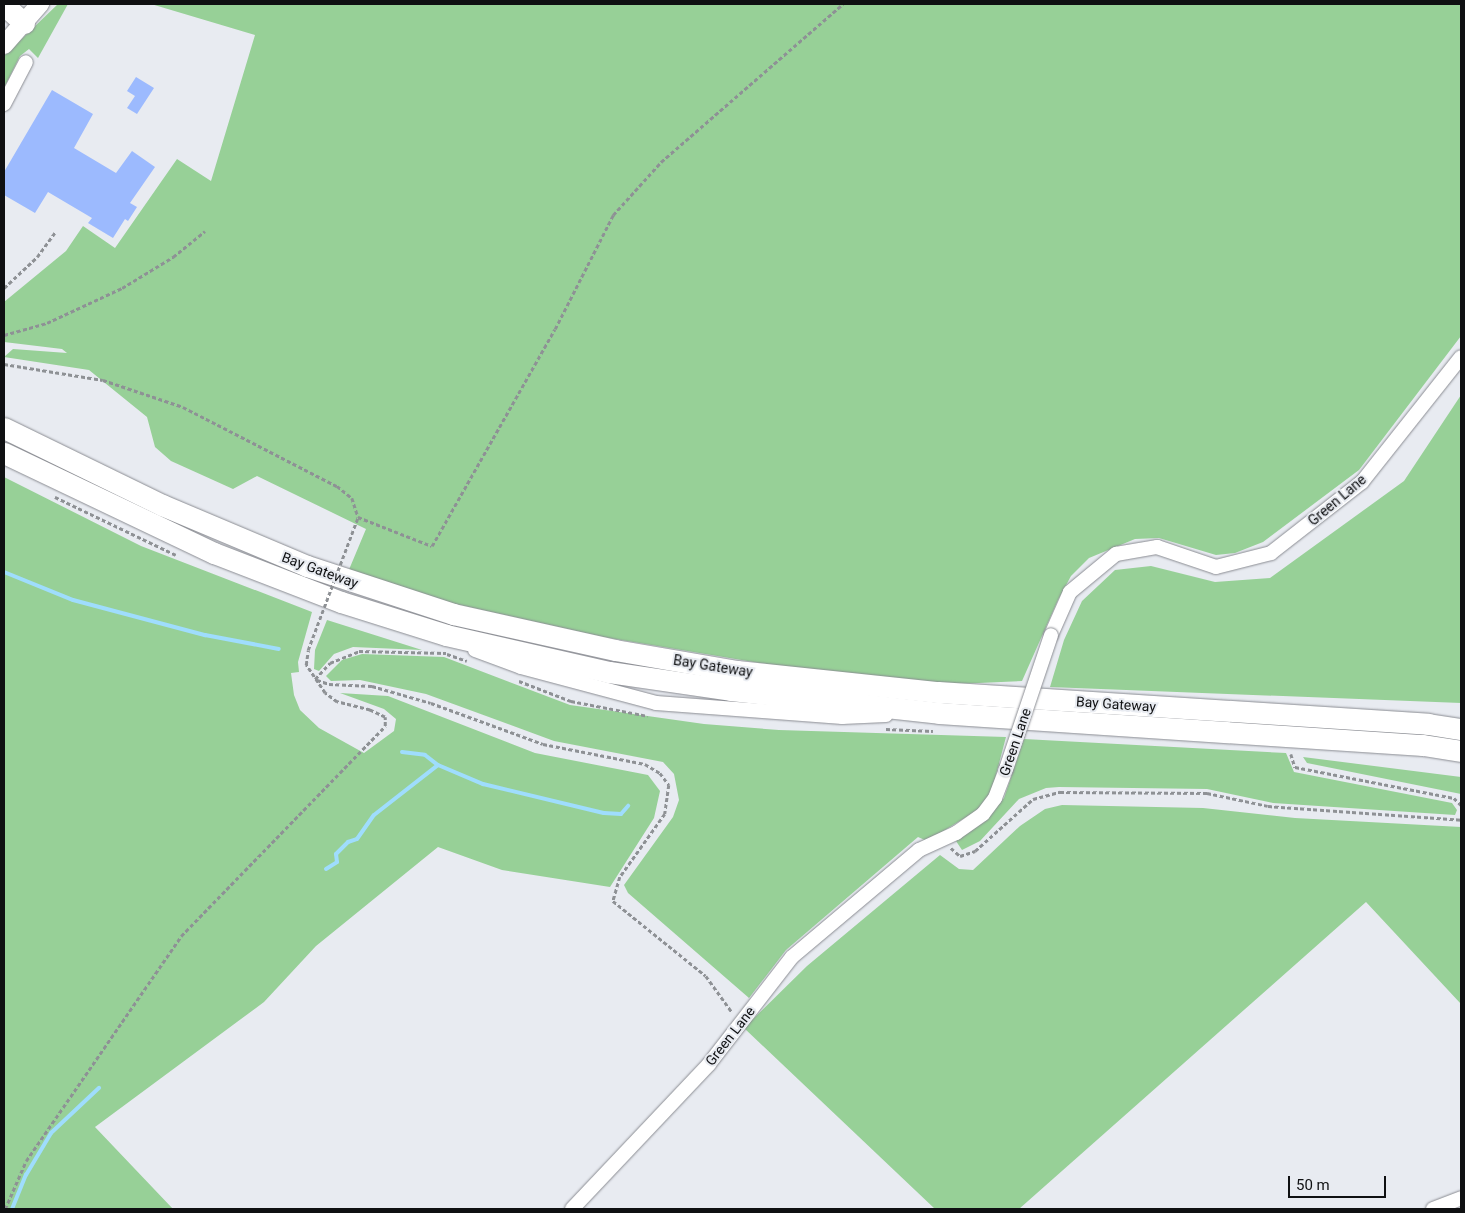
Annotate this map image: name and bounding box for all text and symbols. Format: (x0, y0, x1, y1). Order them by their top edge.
street label: Green Lane (1305, 471, 1369, 529)
street label: Bay Gateway (279, 548, 361, 592)
street label: Bay Gateway (672, 651, 754, 681)
street label: Bay Gateway (1075, 693, 1157, 715)
street label: Green Lane (996, 706, 1034, 778)
street label: Green Lane (702, 1003, 758, 1069)
scale bar (1290, 1166, 1388, 1198)
text: 50 m (1296, 1176, 1330, 1194)

